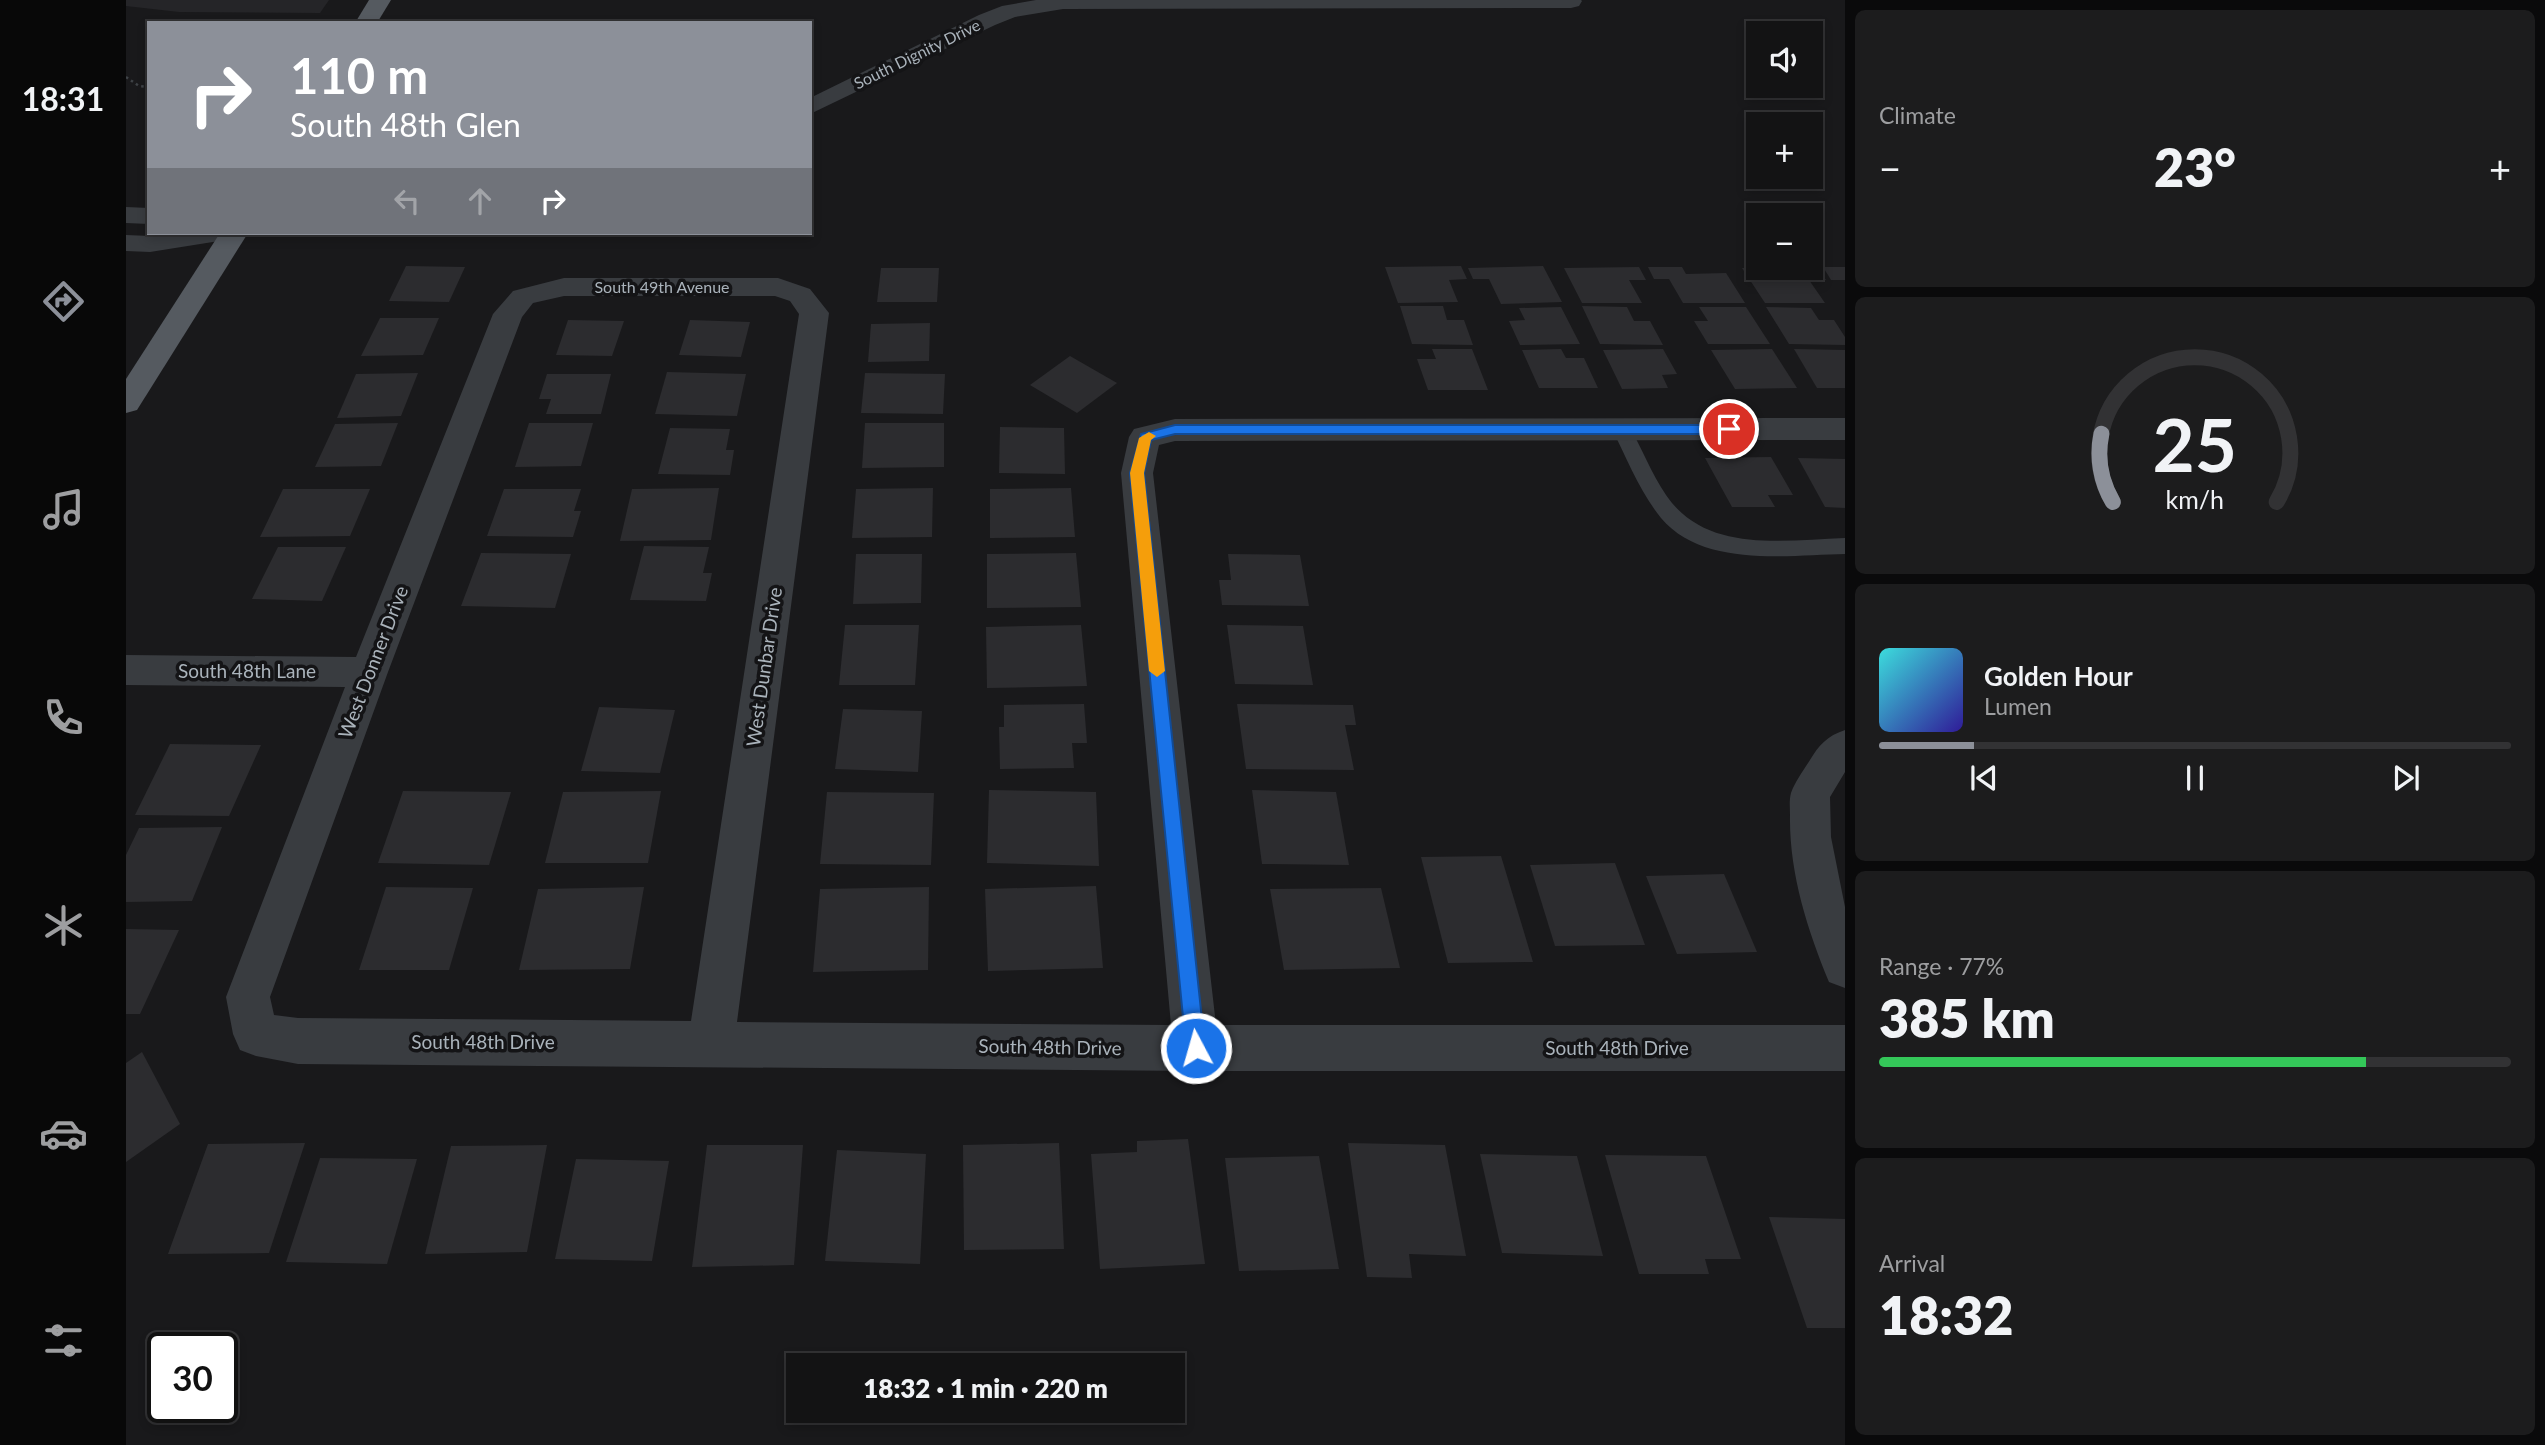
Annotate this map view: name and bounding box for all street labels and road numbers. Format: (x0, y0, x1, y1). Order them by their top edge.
street label: South Dignity Drive (851, 15, 983, 92)
street label: South 49th Avenue (594, 277, 730, 296)
street label: West Donner Drive (333, 582, 412, 741)
street label: West Dunbar Drive (741, 586, 786, 748)
street label: South 48th Lane (178, 659, 316, 682)
street label: South 48th Drive (411, 1030, 555, 1053)
street label: South 48th Drive (978, 1034, 1122, 1059)
street label: South 48th Drive (1545, 1036, 1689, 1059)

